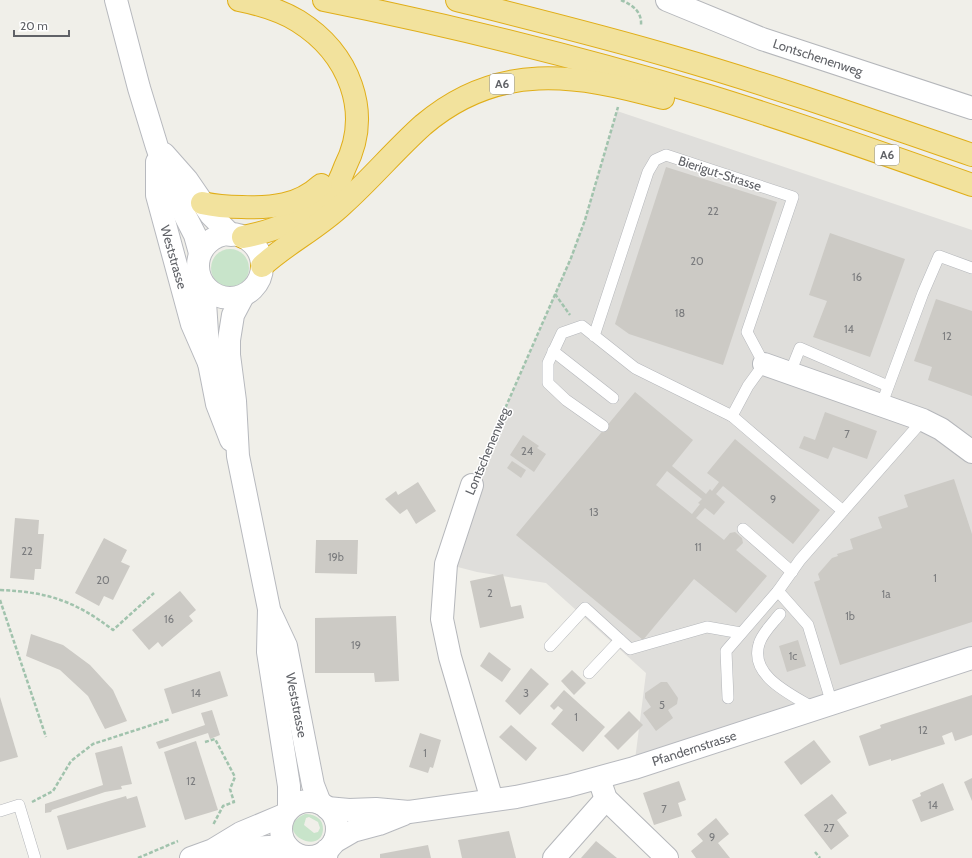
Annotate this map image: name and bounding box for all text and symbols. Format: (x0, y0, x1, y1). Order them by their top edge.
scale bar (14, 12, 69, 38)
text: 20 m (20, 18, 48, 33)
street label: Lontschenenweg (771, 35, 865, 79)
road number: A6 (490, 74, 514, 94)
road number: A6 (875, 145, 899, 165)
street label: Bierigut-Strasse (676, 152, 764, 194)
house number: 22 (707, 204, 719, 218)
street label: Weststrasse (157, 223, 191, 291)
house number: 20 (690, 254, 704, 268)
house number: 16 (852, 270, 862, 284)
house number: 18 (675, 306, 685, 320)
house number: 14 (844, 322, 855, 336)
house number: 12 (942, 329, 952, 343)
street label: Lontschenenweg (461, 404, 513, 497)
house number: 7 (844, 427, 850, 441)
house number: 24 (521, 444, 534, 458)
house number: 9 (770, 492, 776, 506)
house number: 13 (589, 505, 599, 519)
house number: 11 (694, 540, 702, 554)
house number: 22 (21, 544, 33, 558)
house number: 19b (328, 550, 344, 564)
house number: 1 (933, 571, 937, 585)
house number: 20 (96, 573, 110, 587)
house number: 2 (487, 586, 493, 600)
house number: 1a (882, 587, 891, 601)
house number: 1b (845, 609, 855, 623)
house number: 16 (164, 612, 174, 626)
house number: 19 (351, 638, 361, 652)
house number: 1c (789, 649, 797, 663)
street label: Weststrasse (283, 671, 311, 739)
house number: 14 (191, 686, 202, 700)
house number: 3 (523, 686, 529, 700)
house number: 5 (659, 698, 665, 712)
house number: 1 (574, 710, 578, 724)
house number: 12 (918, 723, 928, 737)
street label: Pfandernstrasse (650, 727, 739, 769)
house number: 1 (423, 746, 427, 760)
house number: 12 (186, 774, 196, 788)
house number: 14 (928, 798, 939, 812)
house number: 7 (661, 802, 667, 816)
house number: 27 (823, 821, 835, 835)
house number: 9 (709, 830, 715, 844)

